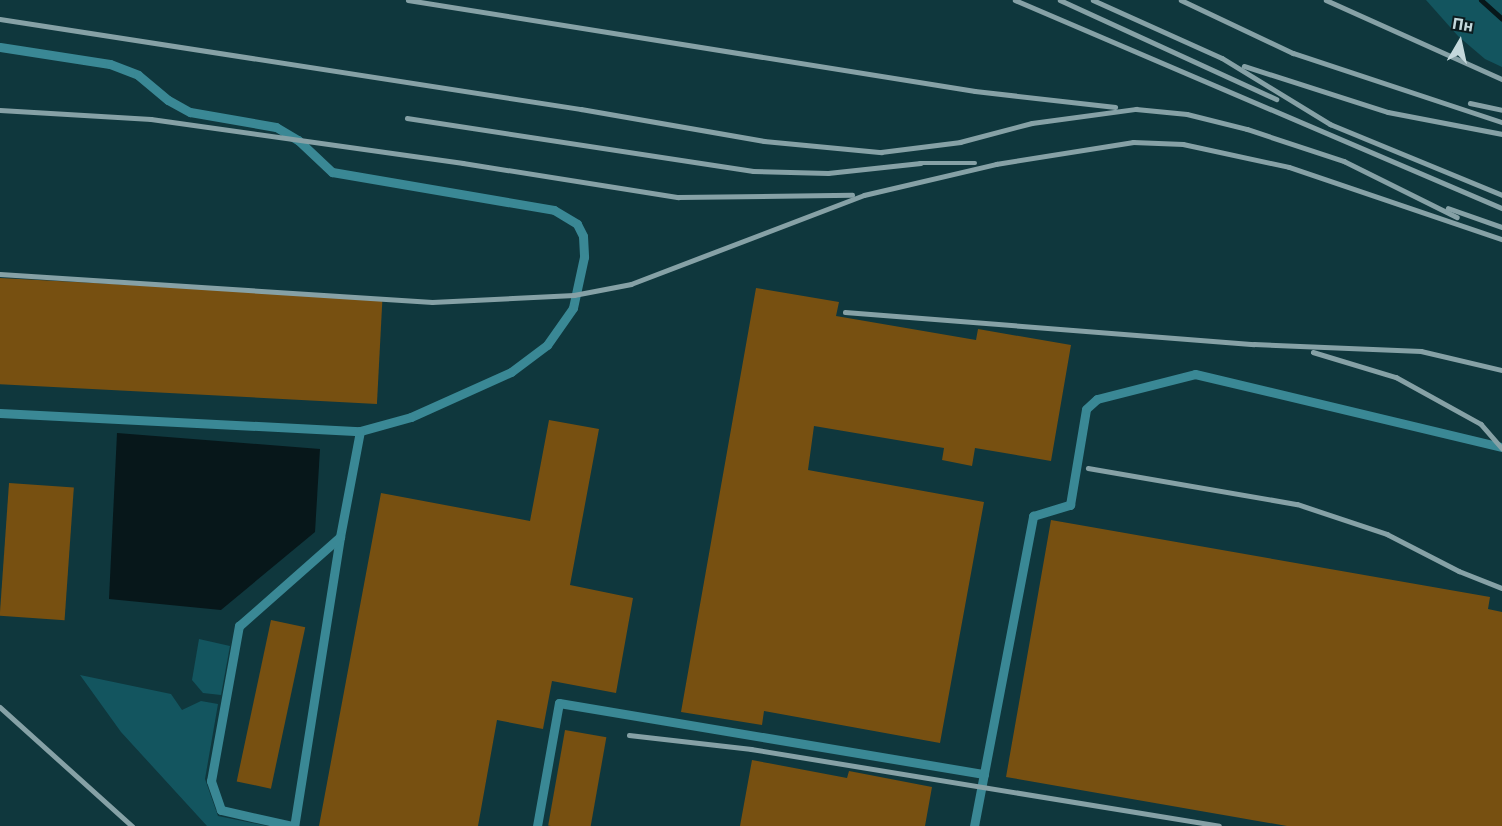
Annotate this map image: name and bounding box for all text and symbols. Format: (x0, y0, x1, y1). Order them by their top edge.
north arrow (1430, 12, 1490, 72)
text: Пн (1451, 13, 1475, 36)

